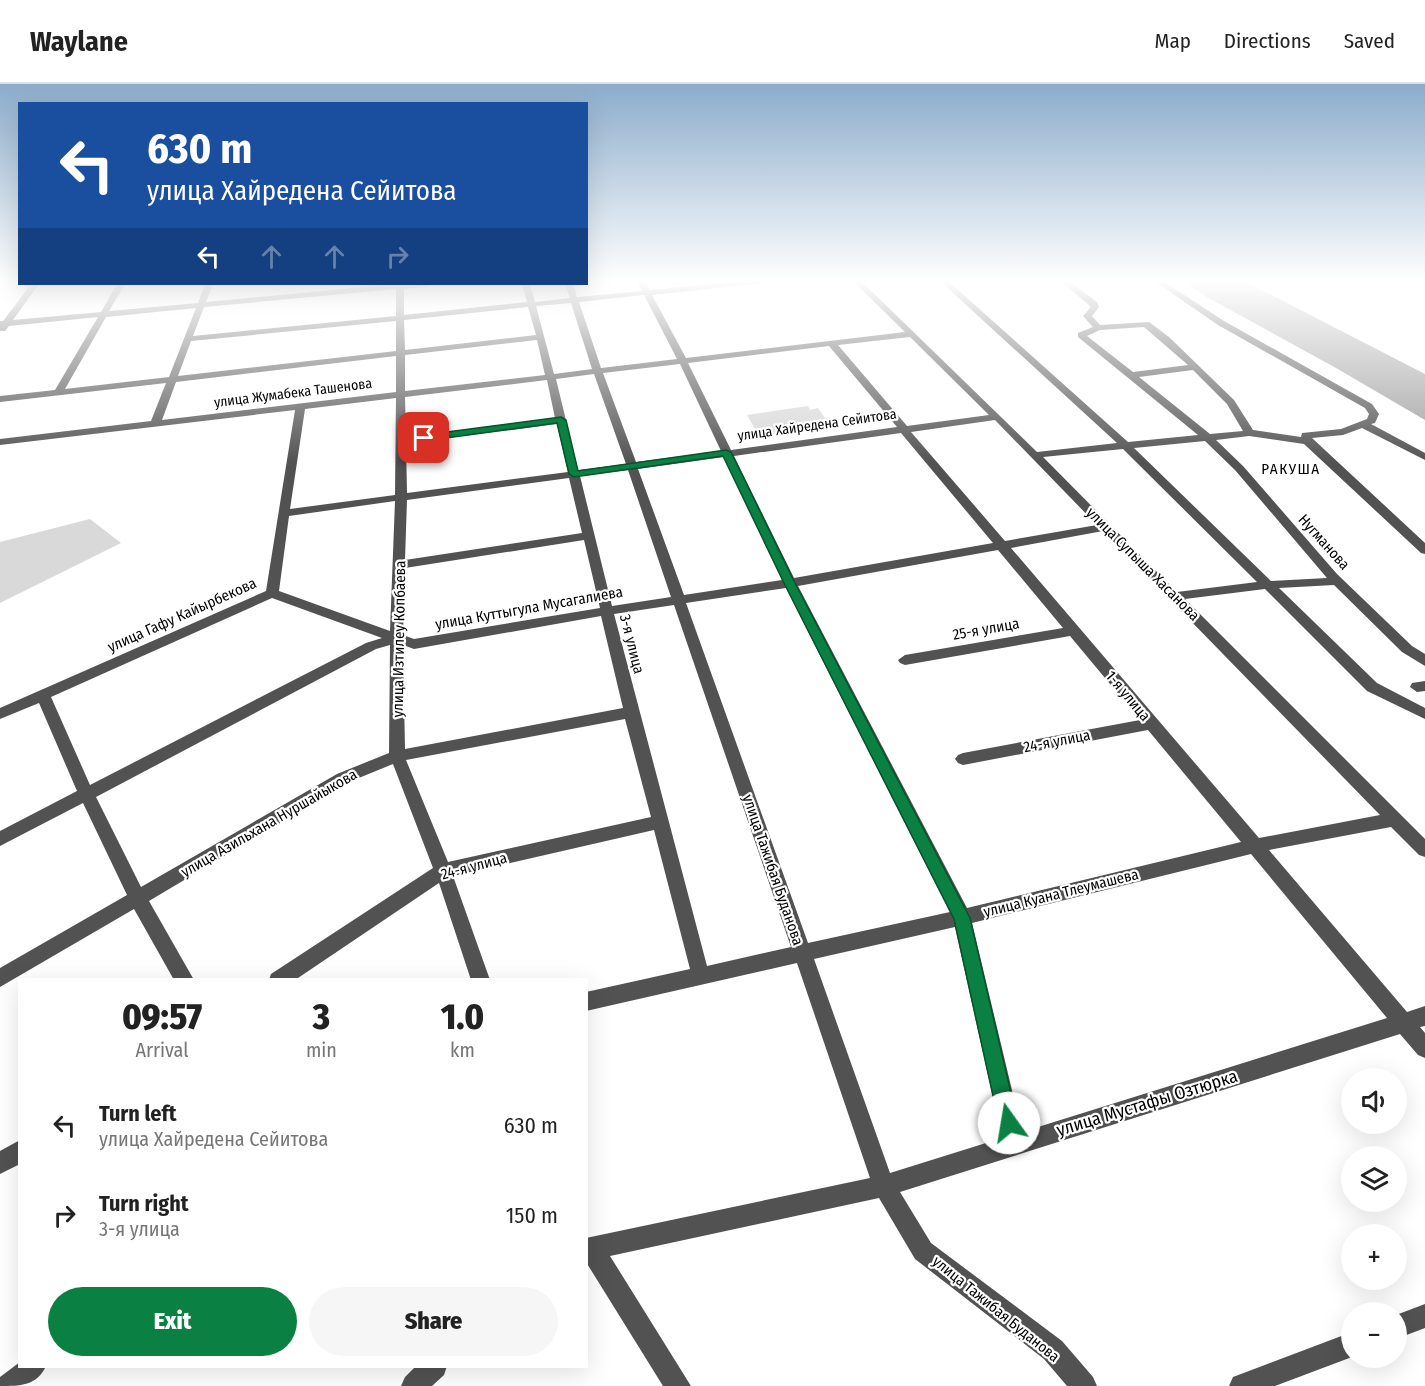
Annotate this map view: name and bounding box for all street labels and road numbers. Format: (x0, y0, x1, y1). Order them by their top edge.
street label: улица Жумабека Ташенова (213, 375, 373, 411)
street label: улица Хайредена Сейитова (736, 405, 898, 445)
street label: улица Супыша Хасанова (1083, 504, 1203, 624)
street label: Нугманова (1294, 511, 1354, 573)
street label: улица Изтилеу Копбаева (389, 560, 409, 718)
street label: улица Гафу Кайырбекова (105, 574, 259, 656)
street label: улица Куттыгула Мусагалиева (434, 583, 624, 633)
street label: 3-я улица (616, 612, 648, 676)
street label: 25-я улица (951, 614, 1021, 644)
street label: 1-я улица (1102, 667, 1154, 725)
street label: 24-я улица (1022, 726, 1092, 756)
street label: улица Азильхана Нуршайыкова (178, 765, 360, 881)
street label: улица Тажибая Буданова (739, 792, 807, 948)
street label: 24-я улица (439, 849, 509, 883)
street label: улица Куана Тлеумашева (982, 865, 1140, 921)
street label: улица Мустафы Озтюрка (1054, 1065, 1240, 1141)
street label: улица Тажибая Буданова (929, 1252, 1063, 1366)

